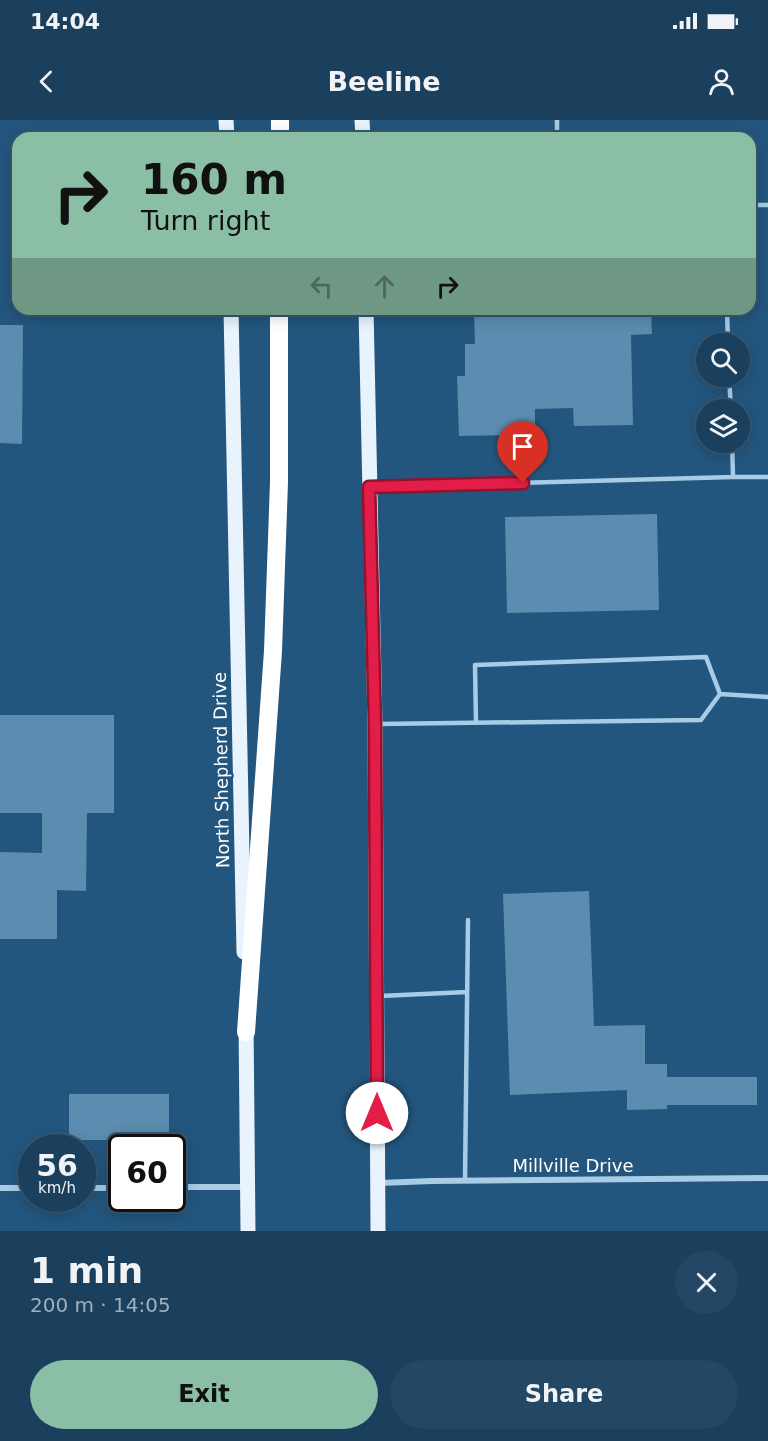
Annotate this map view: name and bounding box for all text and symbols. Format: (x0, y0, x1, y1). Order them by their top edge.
text: 14:04 (30, 9, 100, 34)
icon: back (30, 65, 63, 98)
icon: person (705, 65, 738, 98)
text: Beeline (327, 66, 441, 97)
text: 160 m (141, 155, 287, 204)
icon: right (42, 156, 120, 234)
text: Turn right (141, 205, 270, 236)
icon: left (305, 270, 338, 303)
icon: ahead (368, 270, 401, 303)
icon: right (431, 270, 464, 303)
map controls (696, 333, 750, 453)
button: search (696, 333, 750, 387)
button: layers (696, 399, 750, 453)
pin (497, 421, 548, 483)
icon: arrive (506, 430, 539, 463)
street label: North Shepherd Drive (209, 672, 233, 868)
position arrow (345, 1081, 409, 1145)
speed limit sign: 60 (108, 1134, 186, 1212)
text: 56 (36, 1148, 78, 1183)
street label: Millville Drive (513, 1155, 633, 1176)
text: km/h (38, 1179, 76, 1197)
text: 1 min (30, 1250, 143, 1291)
button: close (675, 1251, 738, 1314)
text: 200 m · 14:05 (30, 1293, 171, 1317)
button: Exit (30, 1360, 378, 1429)
button: Share (390, 1360, 738, 1429)

